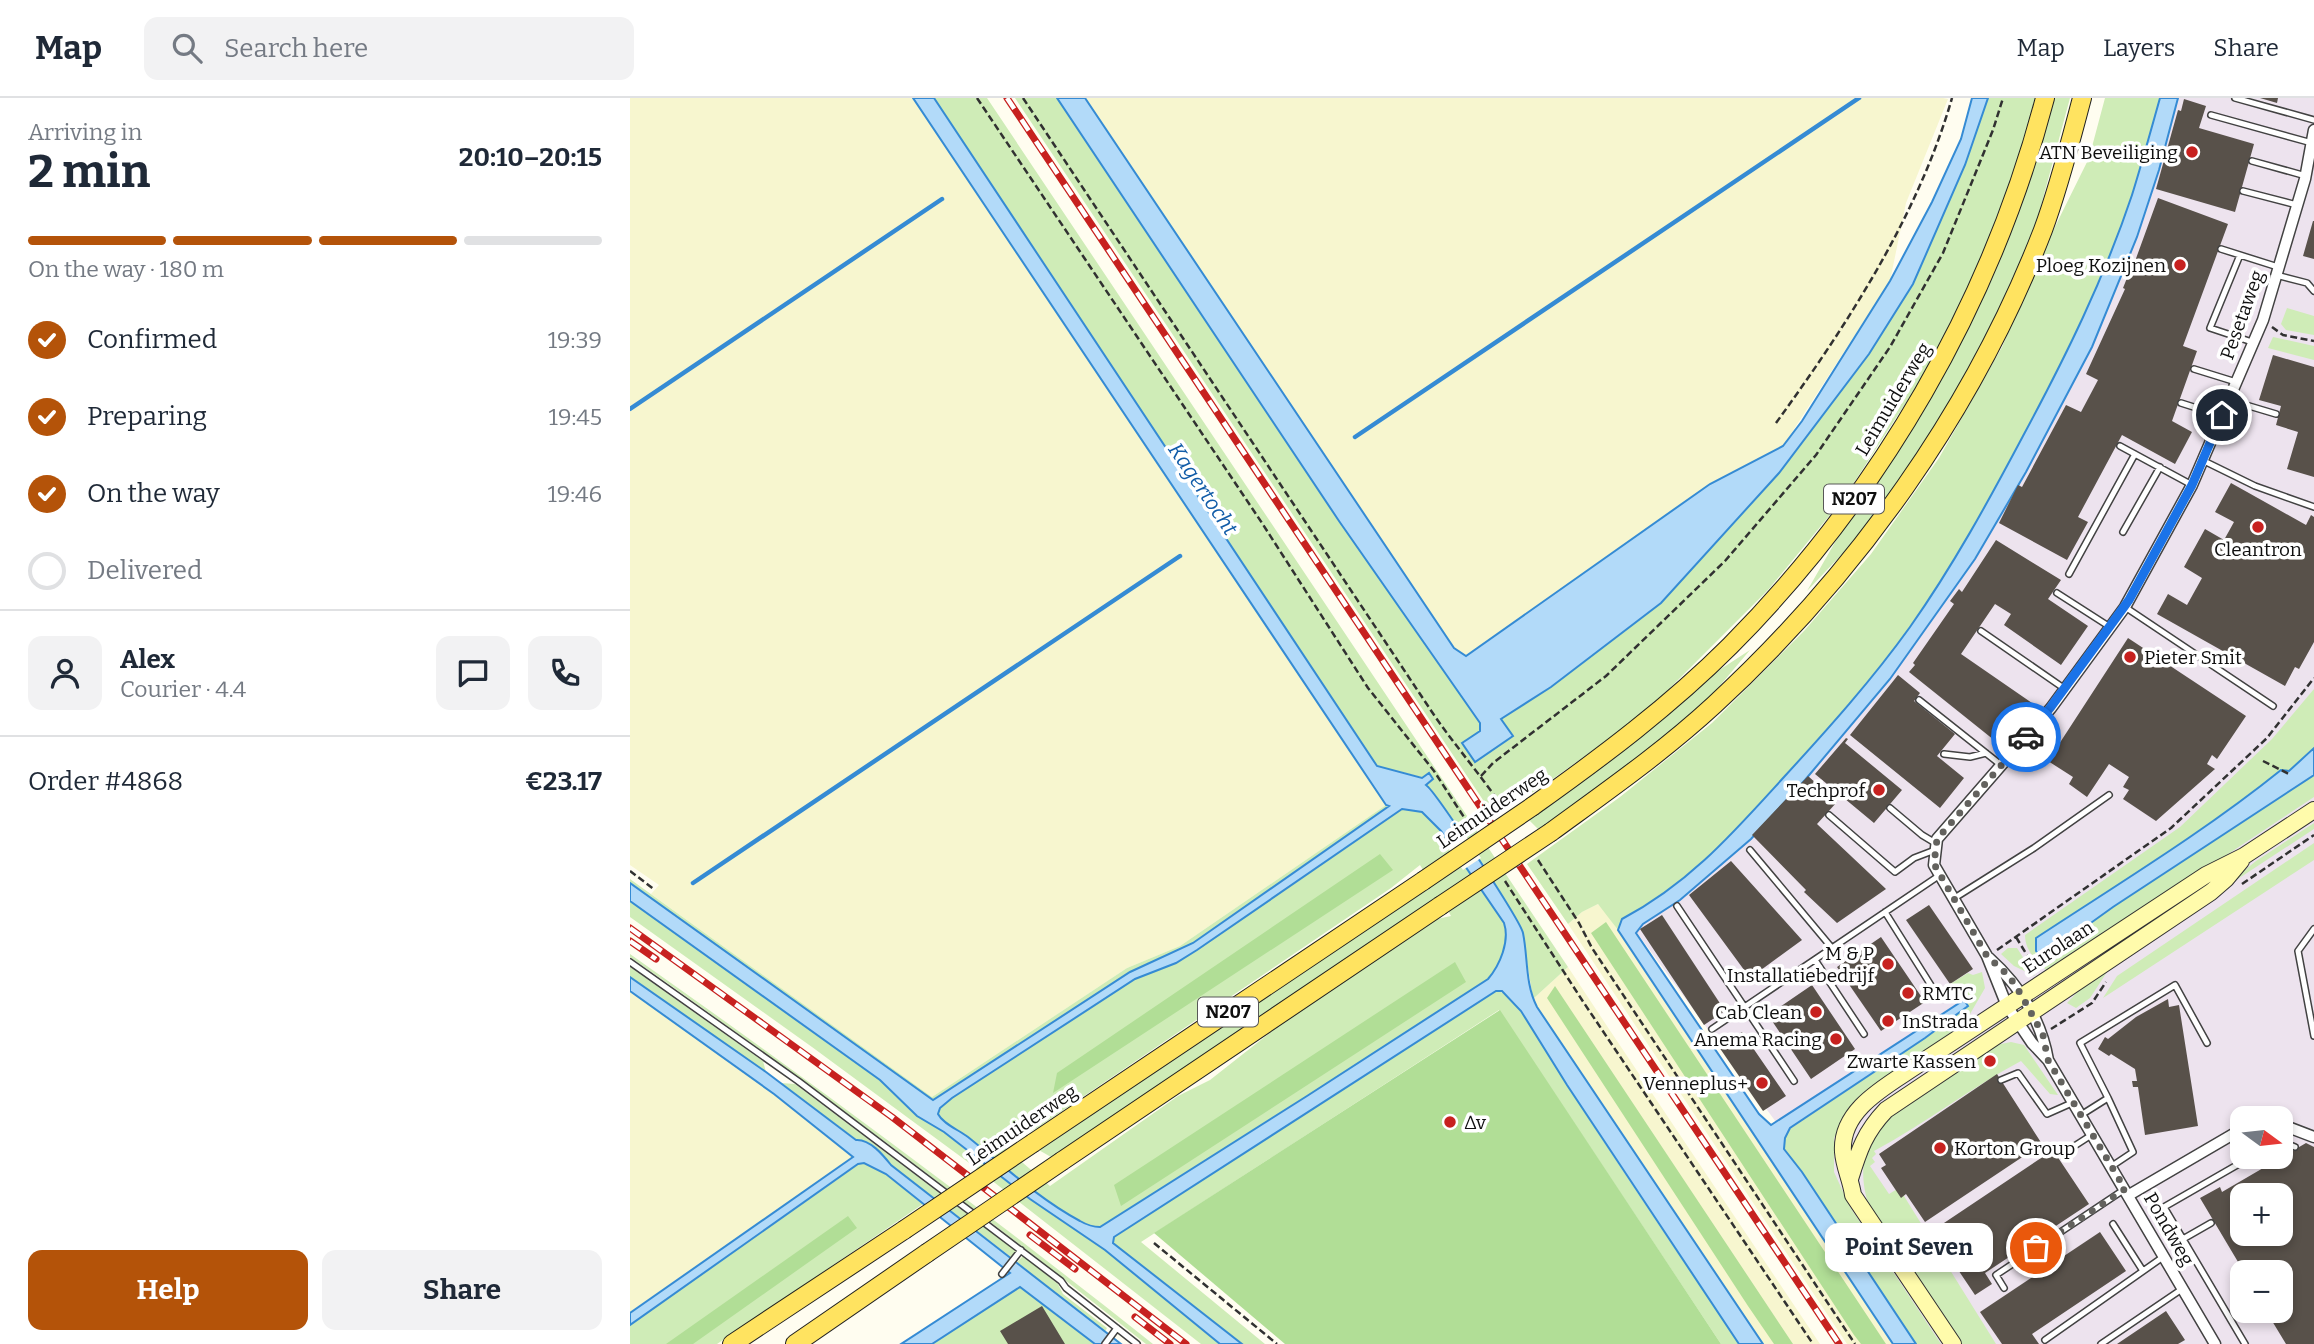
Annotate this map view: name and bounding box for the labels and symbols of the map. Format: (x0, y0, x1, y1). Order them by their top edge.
place label: ATN Beveiliging (2039, 141, 2178, 164)
marker: ATN Beveiliging (2184, 144, 2200, 160)
place label: Ploeg Kozijnen (2036, 254, 2166, 277)
marker: Ploeg Kozijnen (2172, 257, 2188, 273)
street label: Pesetaweg (2215, 267, 2269, 363)
street label: Leimuiderweg (1850, 338, 1936, 460)
pin (2192, 385, 2252, 445)
water label: Kagertocht (1163, 438, 1244, 541)
road number: N207 (1824, 484, 1884, 514)
marker: Cleantron (2250, 519, 2266, 535)
place label: Cleantron (2214, 538, 2302, 561)
place label: Pieter Smit (2144, 646, 2242, 669)
marker: Pieter Smit (2122, 649, 2138, 665)
courier (1991, 702, 2061, 772)
street label: Leimuiderweg (1433, 762, 1552, 853)
place label: Techprof (1786, 779, 1866, 802)
marker: Techprof (1871, 782, 1887, 798)
street label: Eurolaan (2018, 916, 2098, 978)
place label: M & P Installatiebedrijf (1727, 942, 1875, 987)
marker: M & P Installatiebedrijf (1880, 956, 1896, 972)
place label: RMTC (1922, 982, 1974, 1005)
marker: RMTC (1900, 985, 1916, 1001)
road number: N207 (1198, 998, 1258, 1027)
place label: Cab Clean (1715, 1001, 1802, 1024)
marker: Cab Clean (1808, 1004, 1824, 1020)
place label: InStrada (1902, 1010, 1979, 1033)
marker: InStrada (1880, 1013, 1896, 1029)
place label: Anema Racing (1694, 1028, 1822, 1051)
marker: Anema Racing (1828, 1031, 1844, 1047)
place label: Zwarte Kassen (1847, 1050, 1976, 1073)
marker: Zwarte Kassen (1982, 1053, 1998, 1069)
place label: Venneplus+ (1643, 1072, 1748, 1095)
marker: Venneplus+ (1754, 1075, 1770, 1091)
street label: Leimuiderweg (963, 1079, 1082, 1170)
north arrow (2230, 1106, 2292, 1169)
place label: ∆v (1464, 1111, 1487, 1134)
marker: ∆v (1442, 1114, 1458, 1130)
place label: Korton Group (1954, 1137, 2075, 1160)
marker: Korton Group (1932, 1140, 1948, 1156)
street label: Pondweg (2139, 1188, 2199, 1270)
pin (2006, 1218, 2066, 1278)
callout: Point Seven (1826, 1224, 1994, 1272)

